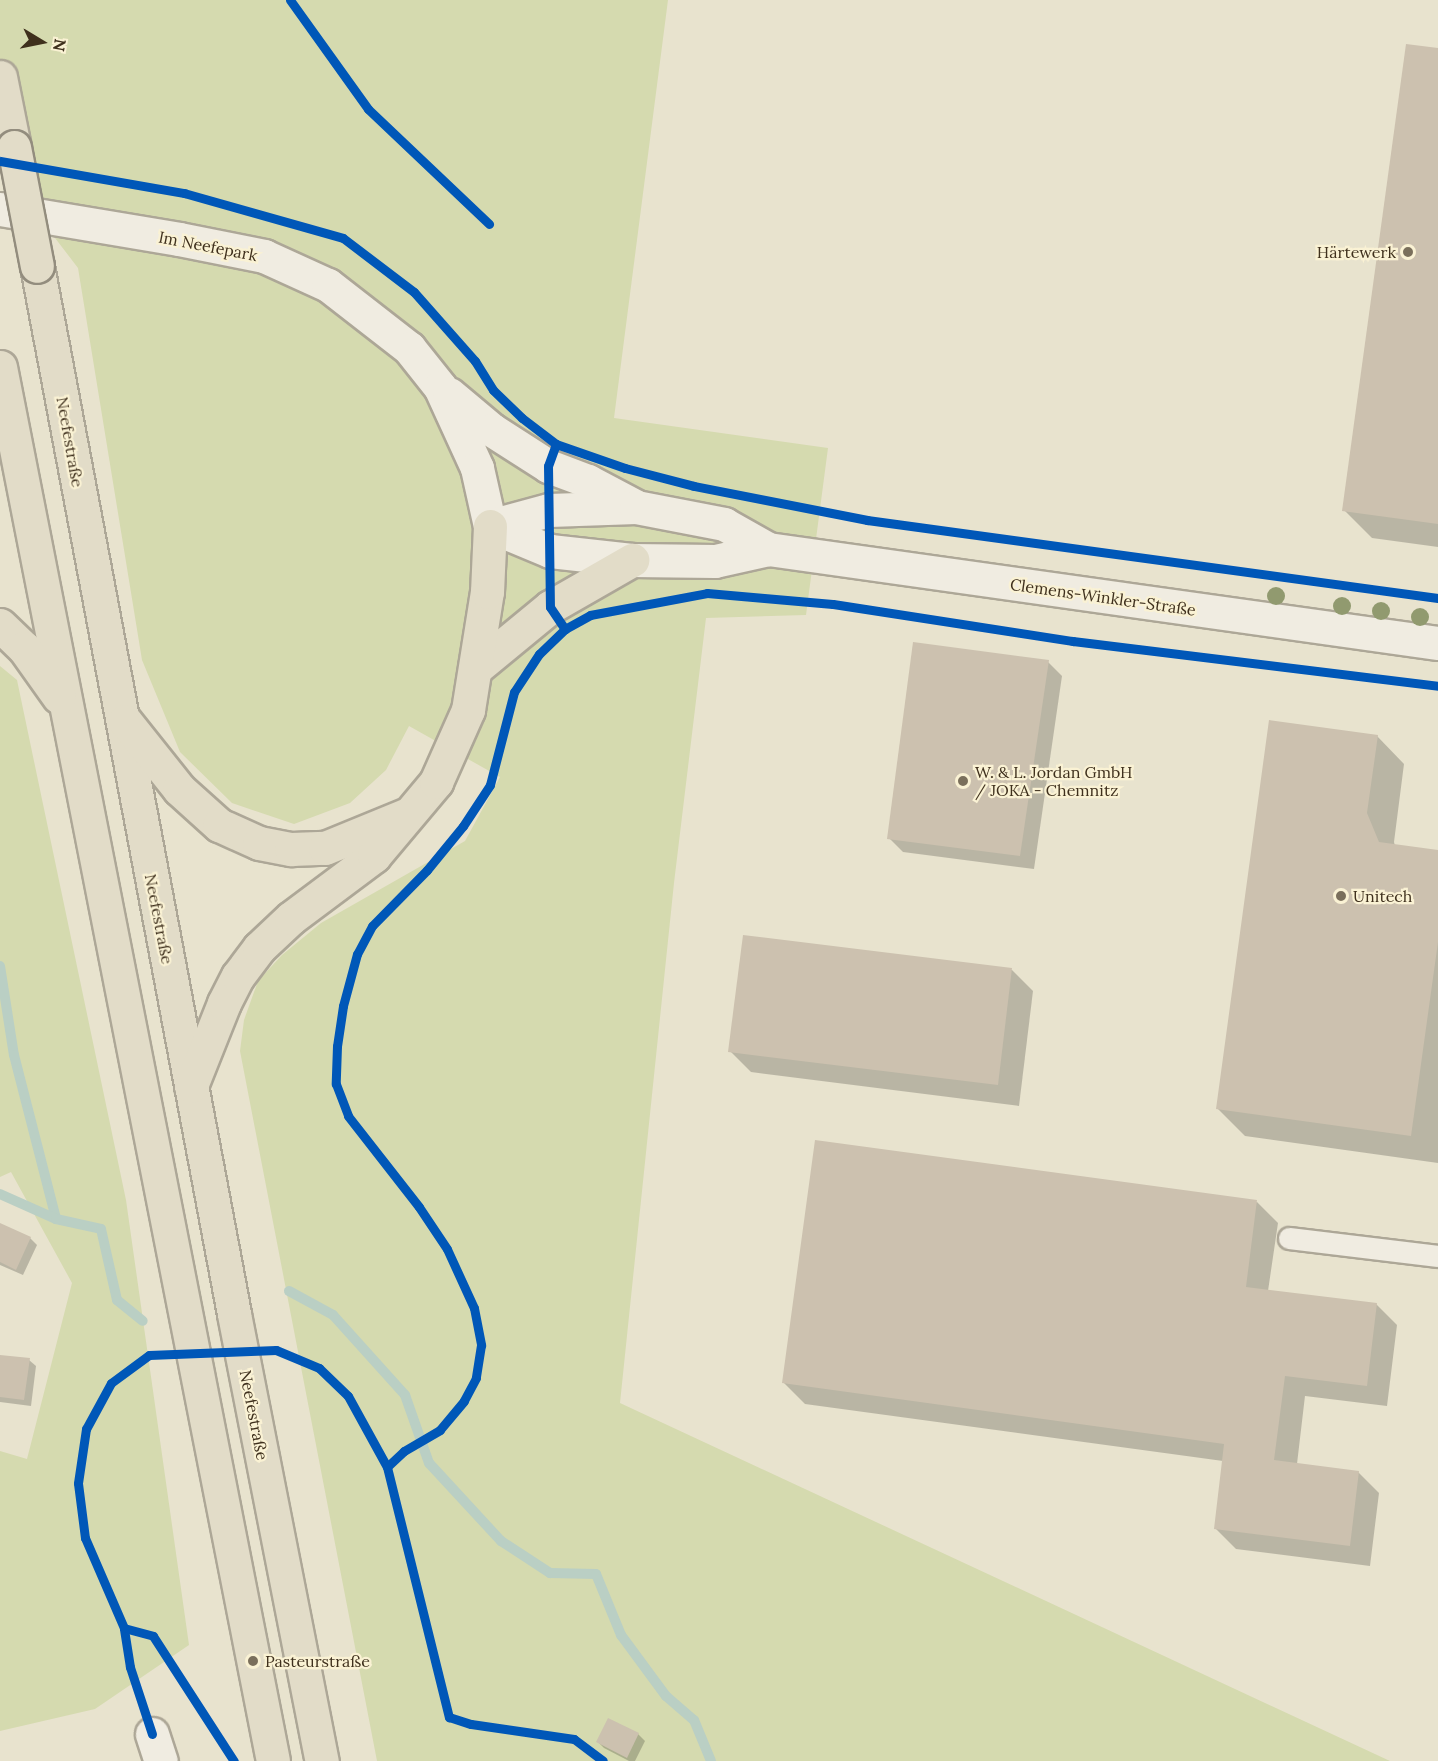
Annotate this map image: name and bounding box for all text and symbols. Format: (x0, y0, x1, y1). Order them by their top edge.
north arrow (12, 12, 72, 72)
text: N (49, 37, 71, 53)
street label: Im Neefepark (157, 227, 259, 265)
place label: Härtewerk (1317, 242, 1396, 262)
marker: Härtewerk (1401, 245, 1415, 259)
street label: Neefestraße (53, 395, 87, 489)
street label: Clemens-Winkler-Straße (1009, 574, 1197, 620)
place label: W. & L. Jordan GmbH / JOKA - Chemnitz (975, 762, 1132, 800)
marker: W. & L. Jordan GmbH / JOKA - Chemnitz (956, 774, 970, 788)
street label: Neefestraße (141, 872, 177, 966)
place label: Unitech (1353, 886, 1412, 906)
marker: Unitech (1334, 889, 1348, 903)
street label: Neefestraße (236, 1368, 272, 1462)
place label: Pasteurstraße (265, 1651, 370, 1671)
marker: Pasteurstraße (246, 1654, 260, 1668)

